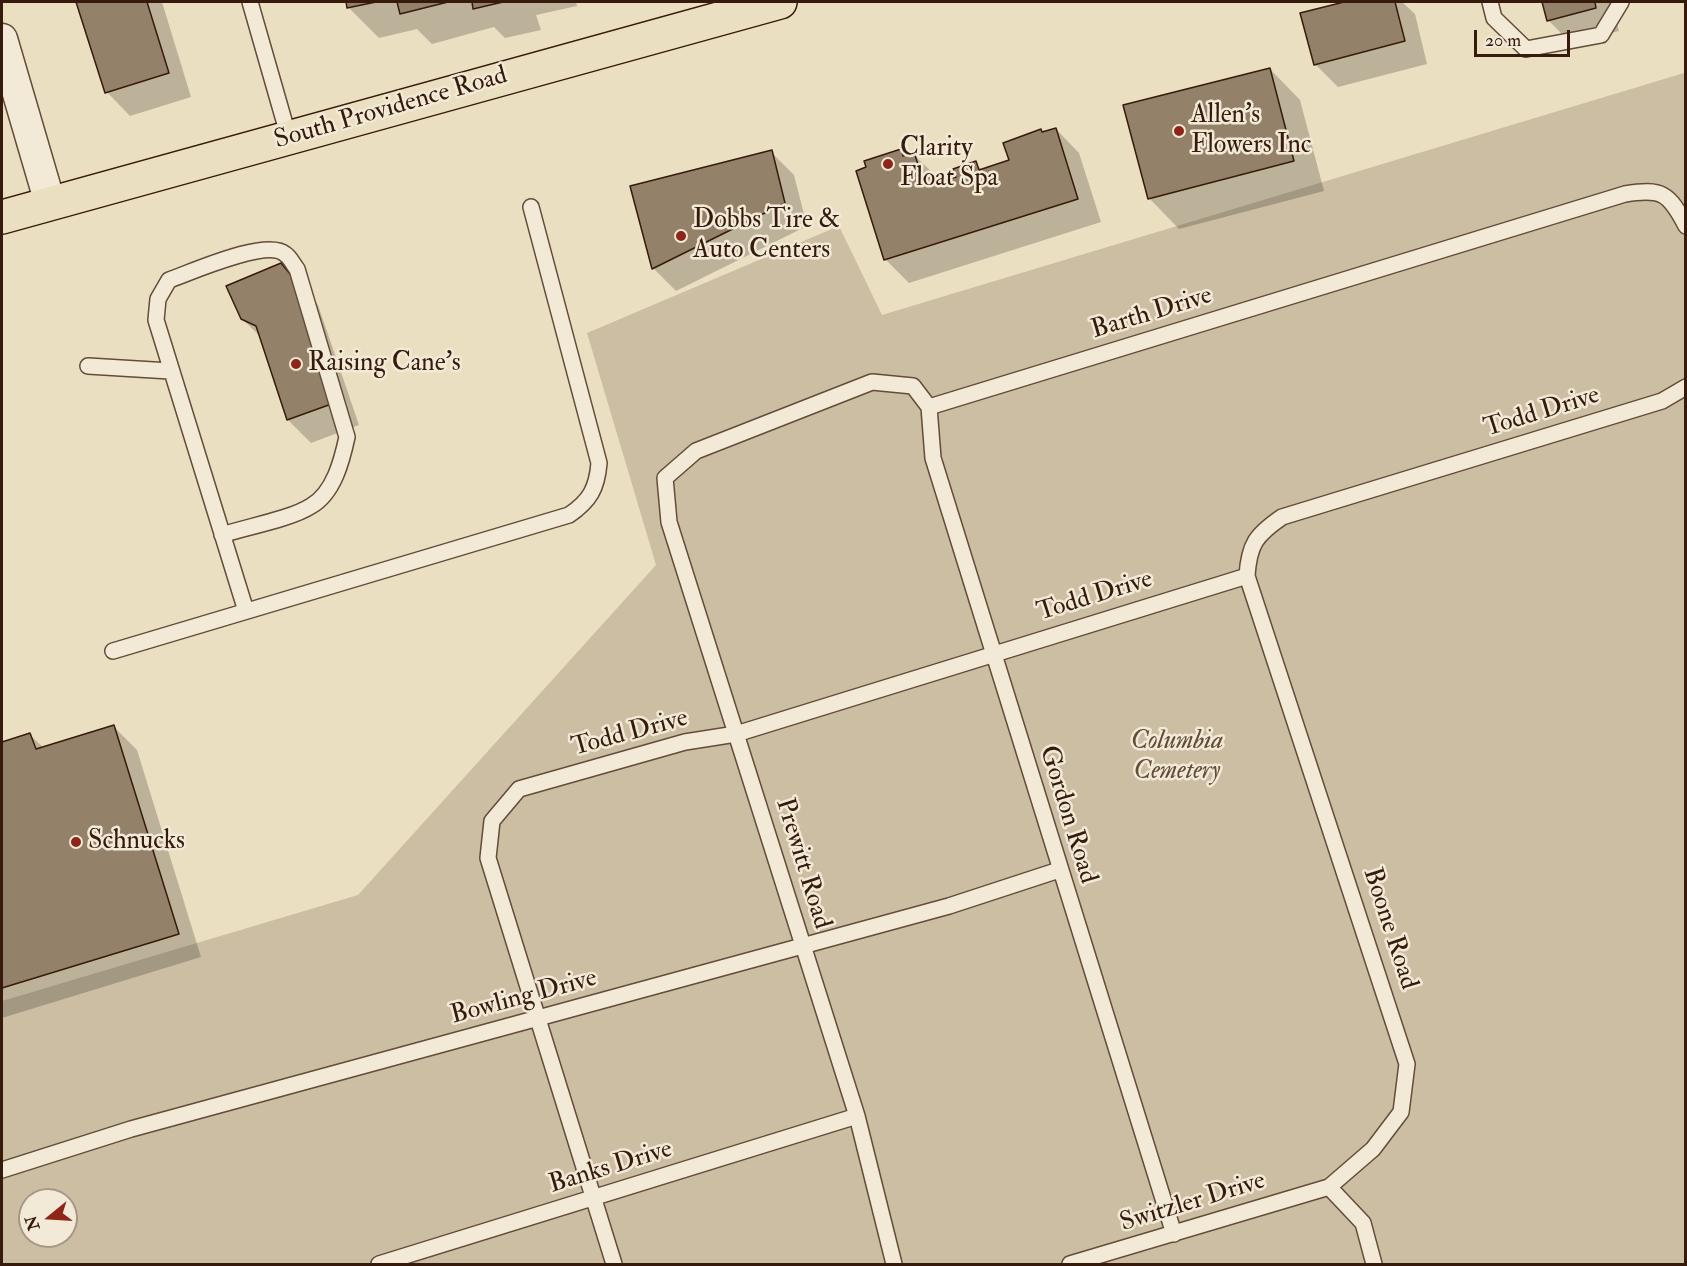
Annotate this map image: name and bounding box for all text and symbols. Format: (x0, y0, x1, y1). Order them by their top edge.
scale bar (1477, 18, 1573, 56)
text: 20 m (1485, 29, 1521, 52)
street label: South Providence Road (271, 61, 511, 157)
place label: Allen's Flowers Inc (1191, 100, 1311, 162)
marker: Allen's Flowers Inc (1172, 124, 1186, 138)
place label: Clarity Float Spa (900, 133, 998, 194)
marker: Clarity Float Spa (881, 157, 895, 171)
place label: Dobbs Tire & Auto Centers (693, 205, 840, 266)
marker: Dobbs Tire & Auto Centers (674, 229, 688, 243)
street label: Barth Drive (1088, 281, 1216, 347)
place label: Raising Cane's (308, 348, 461, 380)
marker: Raising Cane's (289, 357, 303, 371)
street label: Todd Drive (1481, 381, 1603, 445)
street label: Todd Drive (1034, 565, 1156, 629)
street label: Todd Drive (568, 704, 692, 764)
park label: Columbia Cemetery (1131, 726, 1223, 788)
street label: Gordon Road (1031, 742, 1103, 888)
street label: Prewitt Road (767, 795, 837, 933)
place label: Schnucks (88, 826, 185, 858)
marker: Schnucks (69, 835, 83, 849)
street label: Boone Road (1355, 864, 1423, 994)
street label: Bowling Drive (447, 964, 601, 1032)
street label: Banks Drive (546, 1134, 676, 1202)
street label: Switzler Drive (1117, 1166, 1269, 1240)
north arrow (18, 1188, 78, 1248)
text: N (21, 1213, 45, 1233)

